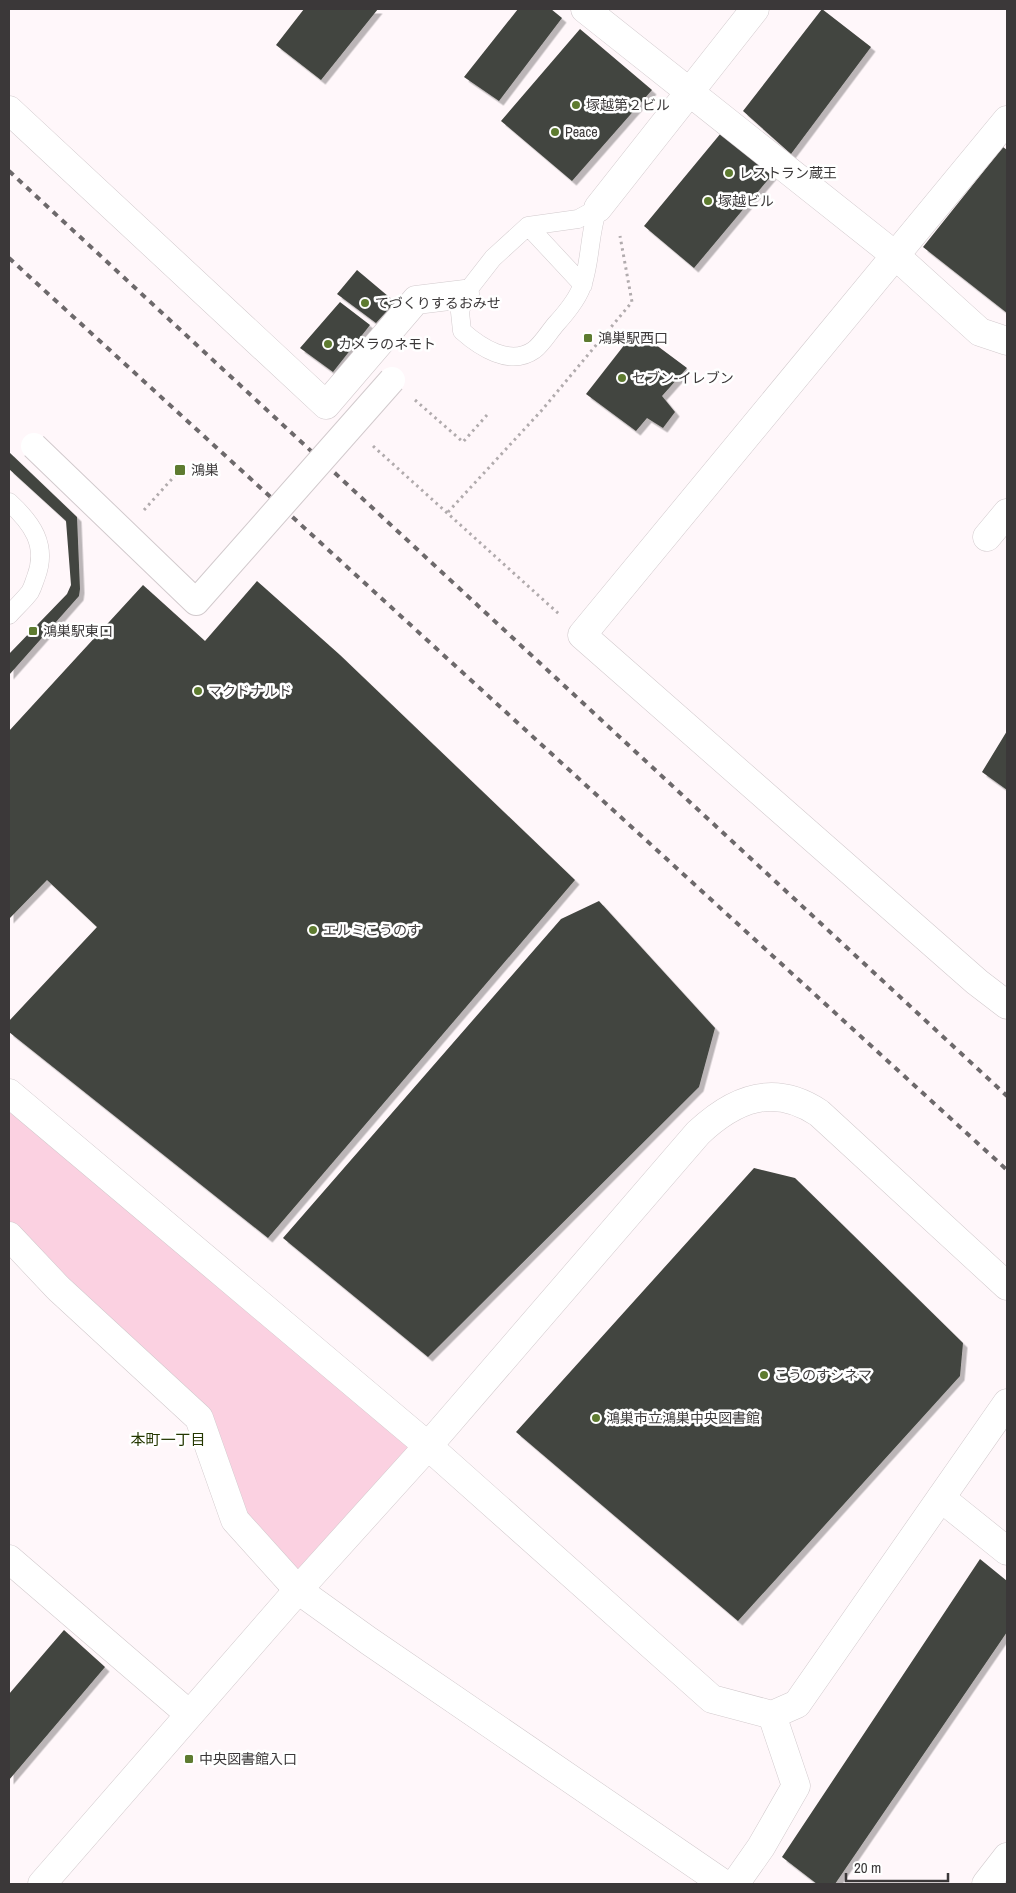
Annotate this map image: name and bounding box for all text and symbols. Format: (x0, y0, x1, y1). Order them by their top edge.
place label: 塚越第２ビル (586, 96, 670, 114)
marker: 塚越第２ビル (570, 99, 582, 111)
place label: Peace (565, 123, 598, 141)
marker: Peace (549, 126, 561, 138)
place label: レストラン蔵王 (739, 164, 837, 182)
marker: レストラン蔵王 (723, 167, 735, 179)
place label: 塚越ビル (718, 192, 774, 210)
marker: 塚越ビル (702, 195, 714, 207)
place label: てづくりするおみせ (375, 294, 501, 312)
marker: てづくりするおみせ (359, 297, 371, 309)
place label: 鴻巣駅西口 (598, 329, 668, 347)
marker: 鴻巣駅西口 (582, 332, 594, 344)
place label: カメラのネモト (338, 335, 436, 353)
marker: カメラのネモト (322, 338, 334, 350)
place label: セブン-イレブン (632, 369, 734, 387)
marker: セブン-イレブン (616, 372, 628, 384)
place label: 鴻巣 (191, 461, 219, 479)
marker: 鴻巣 (173, 463, 187, 477)
place label: 鴻巣駅東口 (43, 622, 113, 640)
marker: 鴻巣駅東口 (27, 625, 39, 637)
place label: マクドナルド (208, 682, 292, 700)
marker: マクドナルド (192, 685, 204, 697)
place label: エルミこうのす (323, 921, 421, 939)
marker: エルミこうのす (307, 924, 319, 936)
place label: こうのすシネマ (774, 1366, 872, 1384)
marker: こうのすシネマ (758, 1369, 770, 1381)
place label: 鴻巣市立鴻巣中央図書館 (606, 1409, 760, 1427)
marker: 鴻巣市立鴻巣中央図書館 (590, 1412, 602, 1424)
district label: 本町一丁目 (130, 1429, 206, 1450)
place label: 中央図書館入口 (199, 1750, 297, 1768)
marker: 中央図書館入口 (183, 1753, 195, 1765)
scale bar (846, 1850, 948, 1882)
text: 20 m (854, 1857, 881, 1878)

